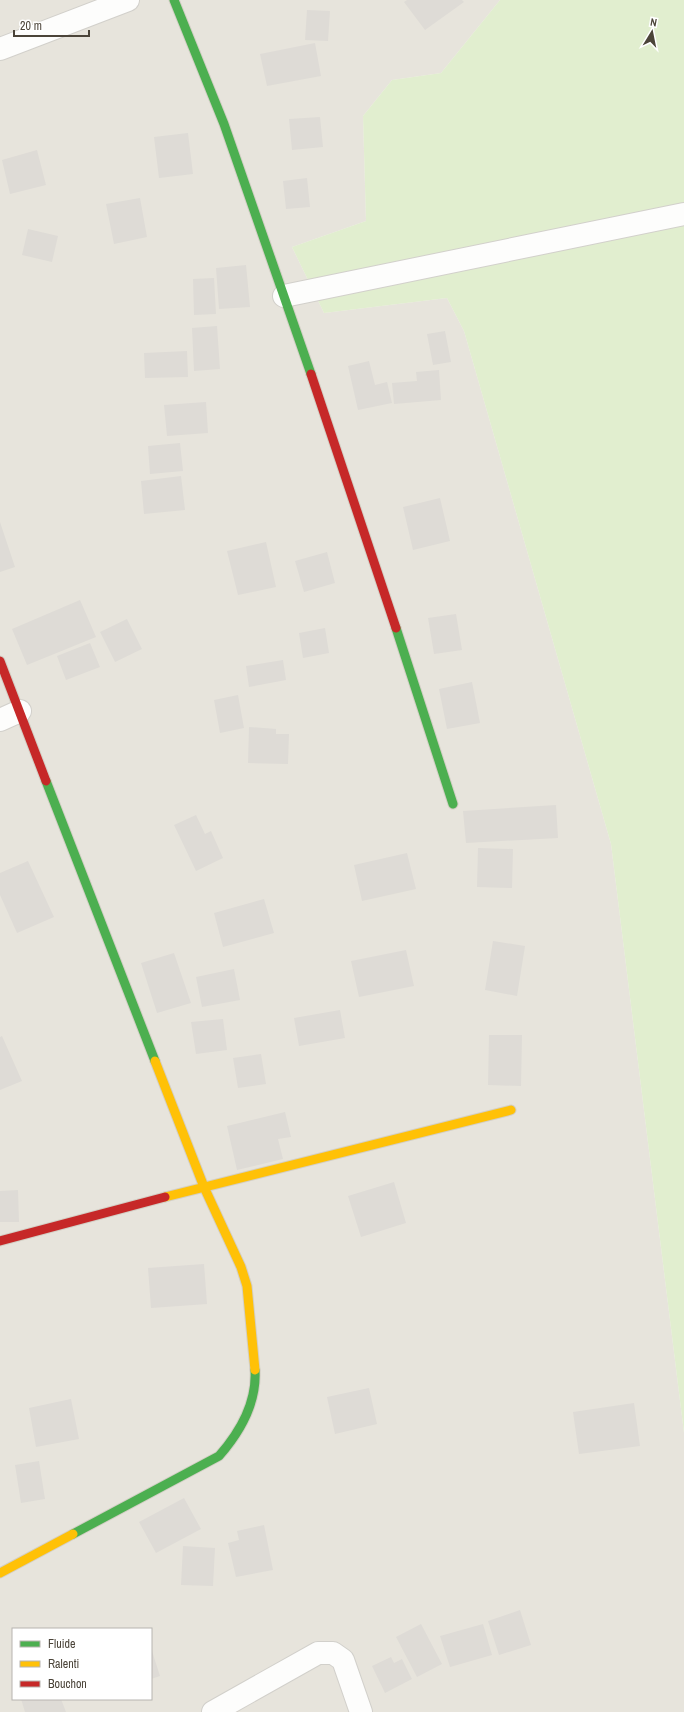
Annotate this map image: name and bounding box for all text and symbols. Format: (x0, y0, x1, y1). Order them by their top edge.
scale bar (14, 12, 89, 38)
north arrow (632, 12, 672, 52)
text: N (649, 15, 658, 30)
text: 20 m (20, 18, 42, 34)
legend (12, 1628, 152, 1700)
text: Fluide (48, 1636, 75, 1652)
text: Ralenti (48, 1656, 79, 1672)
text: Bouchon (48, 1676, 87, 1692)

